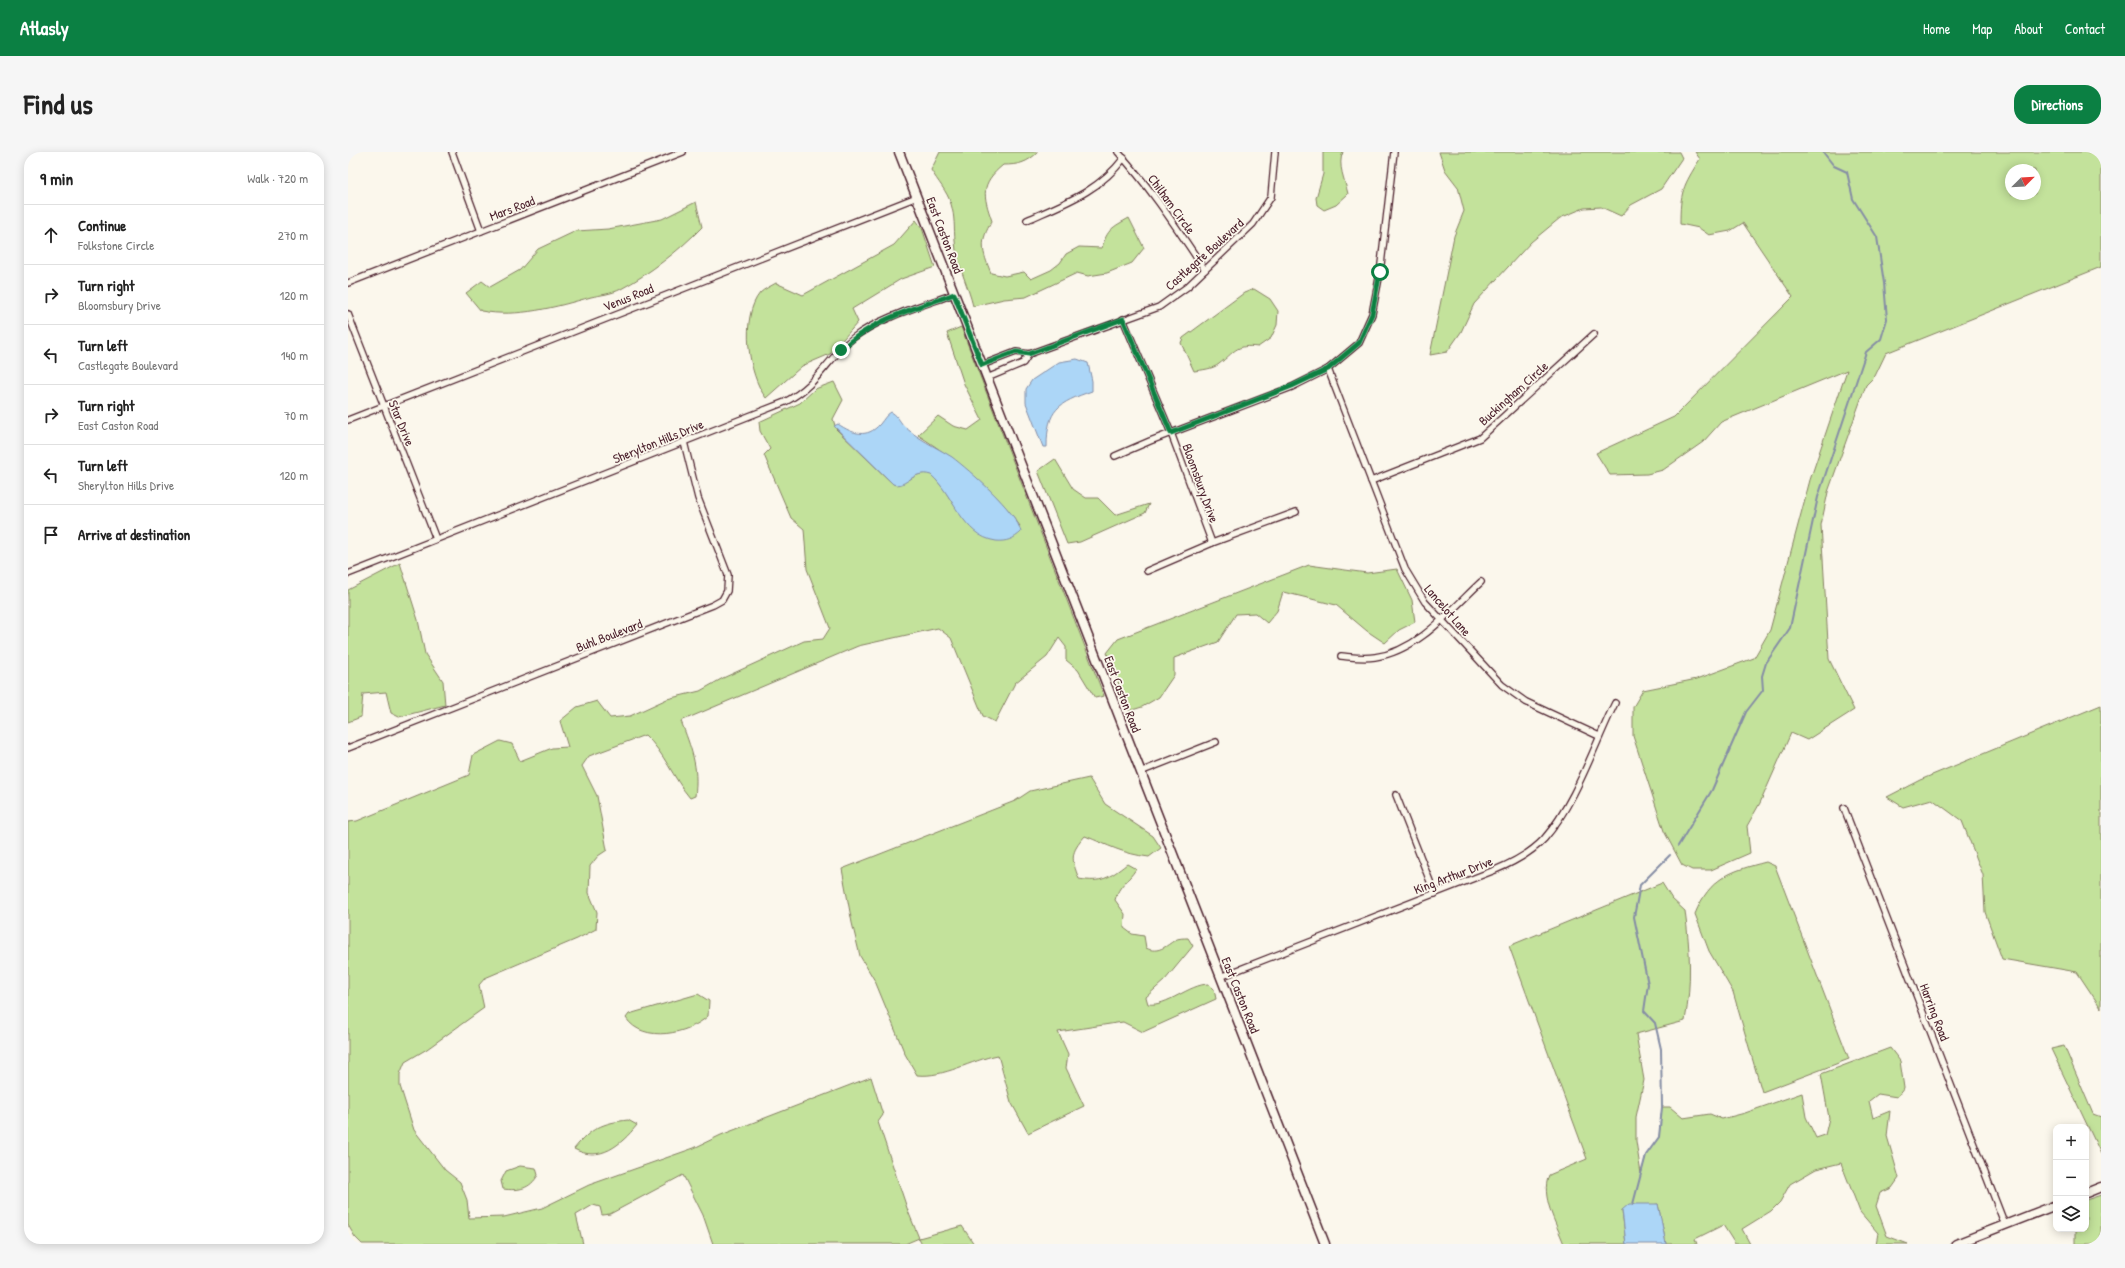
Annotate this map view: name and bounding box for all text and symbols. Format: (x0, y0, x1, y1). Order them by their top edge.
text: Atlasly (20, 15, 69, 41)
text: Home (1923, 19, 1950, 38)
text: Map (1972, 19, 1992, 38)
text: About (2014, 19, 2043, 38)
text: Contact (2065, 19, 2105, 38)
text: Find us (24, 85, 93, 123)
button: Directions (2014, 85, 2101, 124)
north arrow (2005, 164, 2041, 200)
text: 9 min (40, 167, 73, 190)
text: Walk · 720 m (247, 169, 308, 187)
street label: Chilham Circle (1144, 170, 1200, 238)
street label: Mars Road (487, 191, 537, 225)
street label: East Caston Road (922, 194, 968, 276)
street label: Castlegate Boulevard (1161, 214, 1247, 294)
text: Continue (78, 215, 126, 236)
icon: ahead (40, 224, 62, 246)
text: 270 m (278, 226, 308, 244)
text: Folkstone Circle (78, 236, 154, 254)
route start (1371, 263, 1389, 281)
text: Turn right (78, 275, 134, 296)
street label: Venus Road (600, 279, 656, 315)
icon: right (40, 284, 62, 306)
text: 120 m (280, 286, 308, 304)
text: Bloomsbury Drive (78, 296, 161, 314)
text: Turn left (78, 335, 128, 356)
route end (832, 341, 850, 359)
icon: left (40, 344, 62, 366)
text: 140 m (281, 346, 308, 364)
text: Castlegate Boulevard (78, 356, 178, 374)
street label: Buckingham Circle (1474, 357, 1552, 429)
text: Turn right (78, 395, 134, 416)
street label: Star Drive (385, 397, 419, 449)
icon: right (40, 404, 62, 426)
text: 70 m (284, 406, 308, 424)
street label: Sherylton Hills Drive (610, 415, 706, 467)
text: East Caston Road (78, 416, 158, 434)
street label: Bloomsbury Drive (1178, 441, 1224, 525)
text: Turn left (78, 455, 128, 476)
icon: left (40, 464, 62, 486)
text: 120 m (280, 466, 308, 484)
text: Sherylton Hills Drive (78, 476, 174, 494)
icon: arrive (40, 524, 62, 546)
text: Arrive at destination (78, 524, 190, 545)
street label: Lancelot Lane (1420, 580, 1476, 640)
street label: Buhl Boulevard (573, 614, 645, 656)
street label: East Caston Road (1100, 653, 1146, 735)
street label: King Arthur Drive (1411, 852, 1495, 898)
street label: East Caston Road (1218, 954, 1264, 1036)
street label: Harring Road (1916, 981, 1954, 1043)
map controls (2053, 1124, 2089, 1232)
button: + (2053, 1124, 2089, 1160)
button: − (2053, 1160, 2089, 1196)
button: layers (2053, 1196, 2089, 1232)

